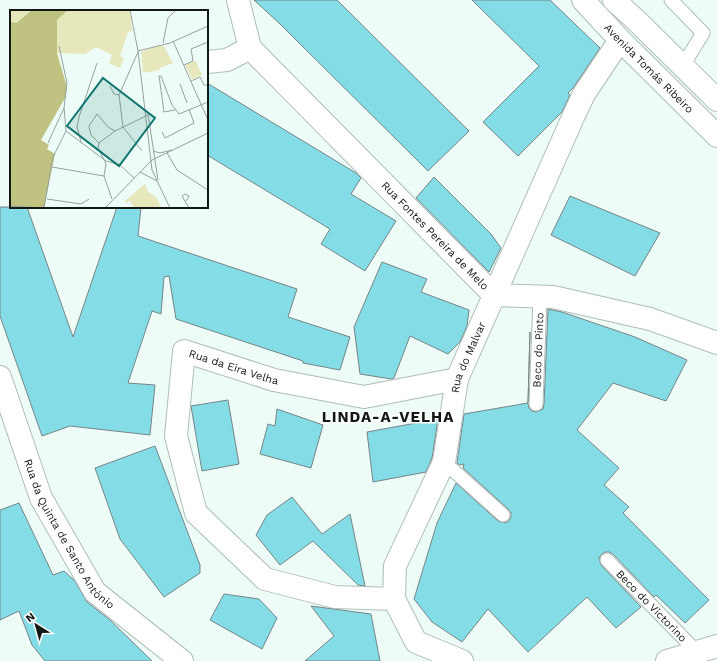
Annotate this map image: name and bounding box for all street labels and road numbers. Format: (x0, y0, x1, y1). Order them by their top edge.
street label: Avenida Tomás Ribeiro (602, 21, 696, 116)
street label: Rua Fontes Pereira de Melo (379, 179, 492, 292)
street label: Beco do Pinto (530, 312, 546, 388)
street label: Rua do Malvar (448, 319, 488, 394)
street label: Rua da Eira Velha (187, 347, 280, 387)
street label: Rua da Quinta de Santo António (22, 457, 117, 611)
street label: Beco do Victorino (614, 567, 690, 644)

